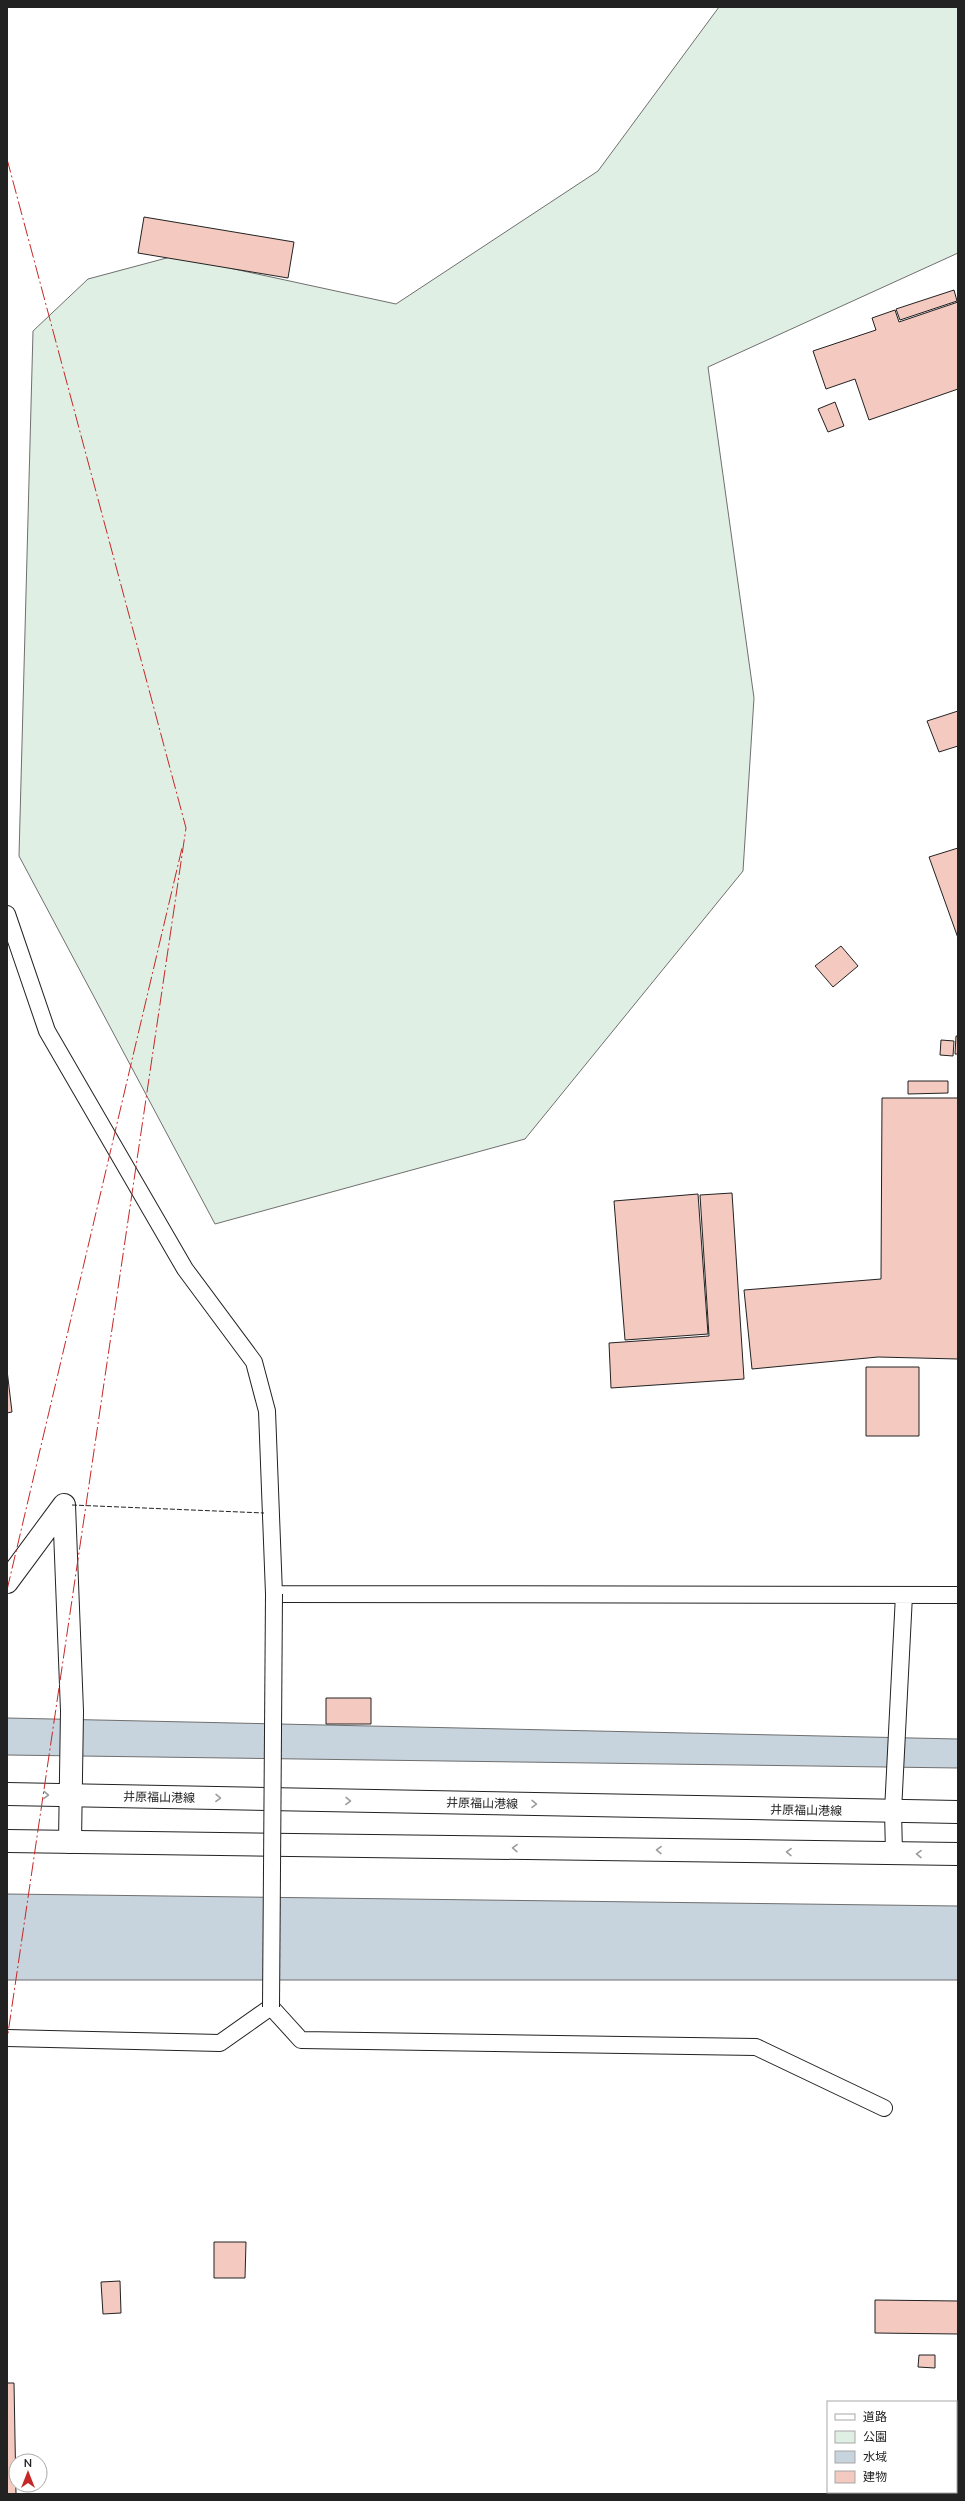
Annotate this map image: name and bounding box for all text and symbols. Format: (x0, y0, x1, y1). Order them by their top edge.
street label: 井原福山港線 (123, 1789, 195, 1805)
one-way arrow (43, 1791, 49, 1799)
one-way arrow (215, 1794, 221, 1803)
street label: 井原福山港線 (446, 1795, 518, 1811)
one-way arrow (345, 1797, 351, 1805)
one-way arrow (531, 1800, 537, 1809)
street label: 井原福山港線 (770, 1802, 842, 1818)
one-way arrow (512, 1844, 518, 1852)
one-way arrow (656, 1846, 662, 1854)
one-way arrow (786, 1848, 792, 1856)
one-way arrow (916, 1850, 922, 1858)
legend (827, 2401, 957, 2493)
text: 道路 (863, 2409, 887, 2424)
text: 公園 (863, 2429, 887, 2444)
text: 水域 (863, 2449, 887, 2464)
north arrow (8, 2453, 48, 2493)
text: N (24, 2456, 32, 2470)
text: 建物 (863, 2469, 887, 2484)

